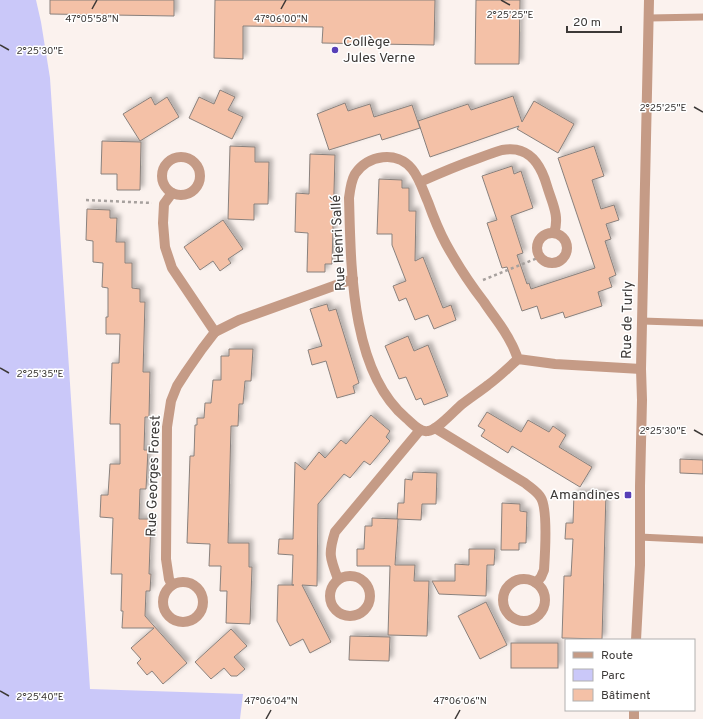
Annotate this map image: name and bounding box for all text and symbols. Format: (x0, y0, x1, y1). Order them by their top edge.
scale bar (567, 8, 621, 34)
text: 2°25'25"E (486, 9, 534, 22)
text: 47°05'58"N (65, 13, 119, 26)
text: 47°06'00"N (254, 13, 308, 26)
text: 20 m (573, 15, 601, 31)
place label: Collège Jules Verne (343, 34, 415, 67)
text: 2°25'30"E (16, 45, 64, 58)
marker: Collège Jules Verne (330, 45, 340, 55)
text: 2°25'25"E (639, 102, 687, 115)
street label: Rue Henri Sallé (328, 195, 350, 291)
street label: Rue de Turly (619, 281, 637, 359)
text: 2°25'35"E (17, 368, 63, 381)
street label: Rue Georges Forest (143, 415, 165, 537)
text: 2°25'30"E (639, 425, 687, 438)
place label: Amandines (549, 487, 620, 504)
marker: Amandines (623, 490, 633, 500)
legend (565, 639, 695, 711)
text: Route (601, 648, 633, 664)
text: Parc (601, 668, 625, 684)
text: Bâtiment (601, 688, 651, 704)
text: 2°25'40"E (16, 691, 64, 704)
text: 47°06'04"N (244, 695, 298, 708)
text: 47°06'06"N (433, 695, 487, 708)

